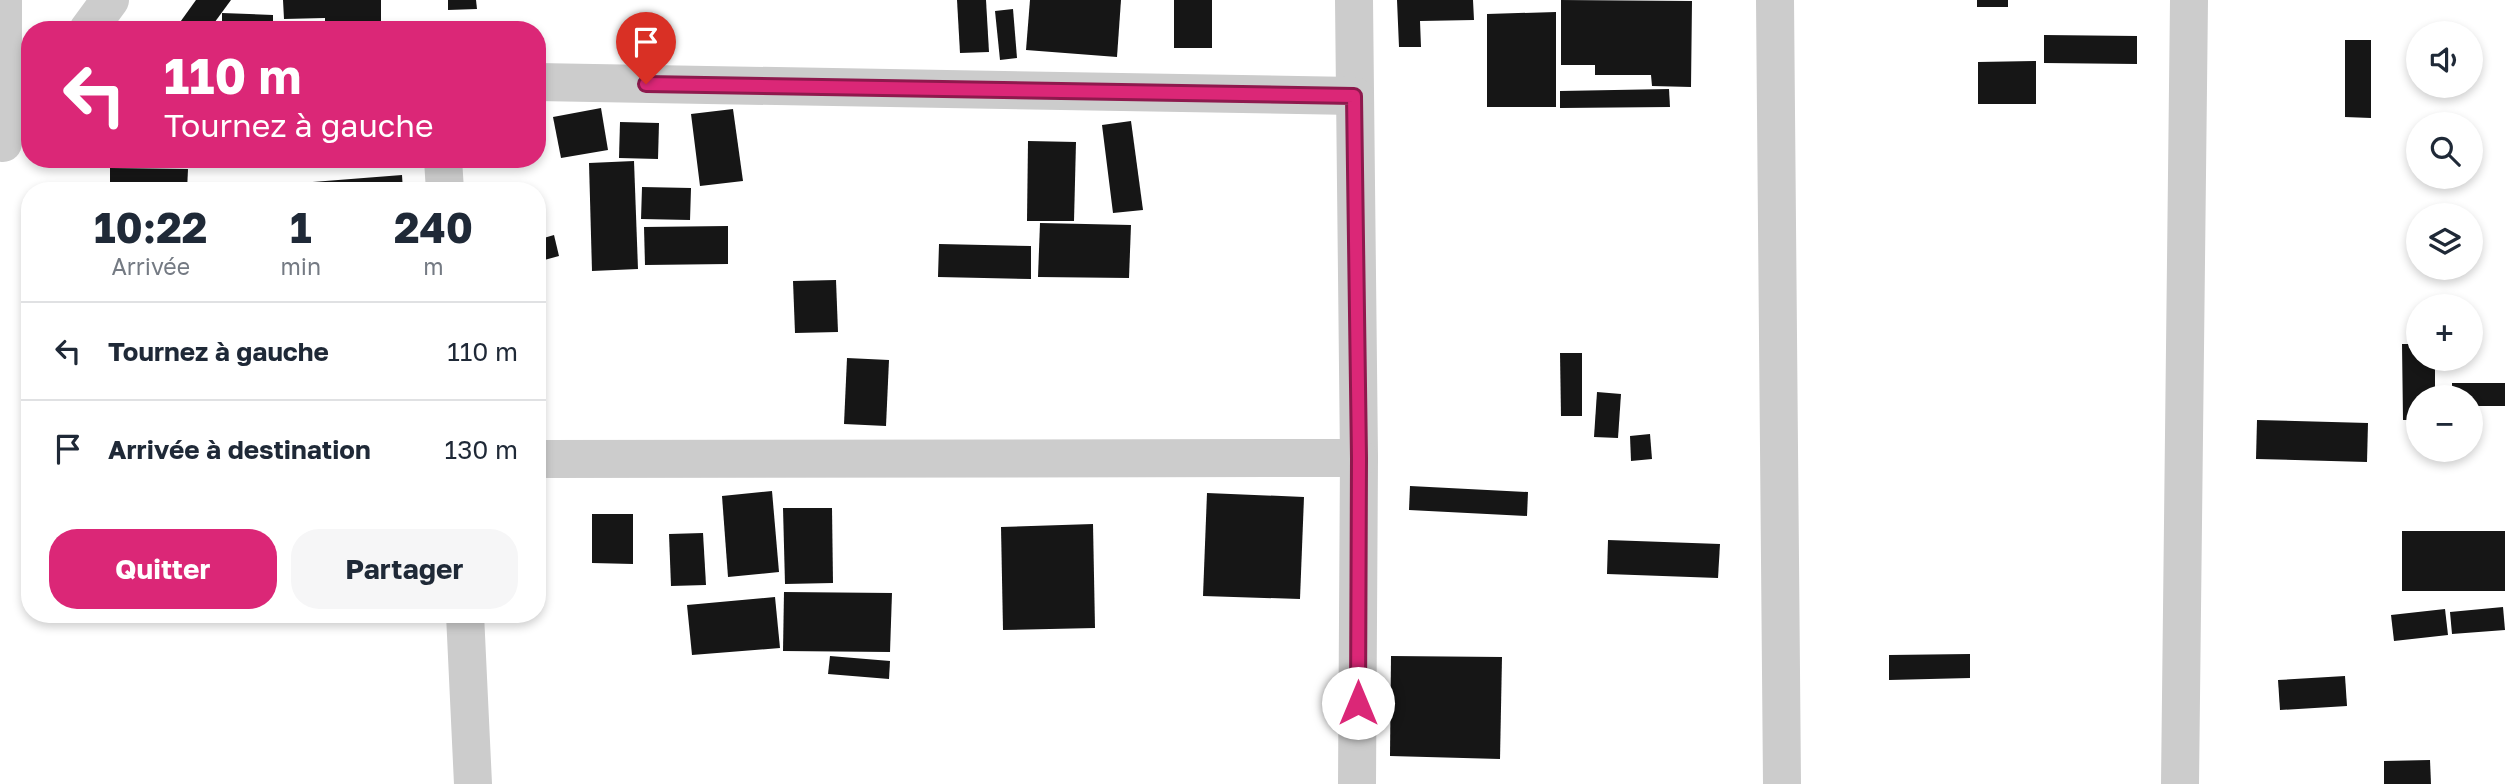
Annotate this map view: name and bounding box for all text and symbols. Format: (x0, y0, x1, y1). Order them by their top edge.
pin (616, 12.0, 676, 84)
map controls (2406, 21, 2483, 462)
button: sound (2406, 21, 2483, 98)
icon: arrive (627, 23, 665, 61)
text: 110 m (164, 46, 301, 105)
icon: left (49, 49, 140, 140)
text: Tournez à gauche (164, 106, 433, 144)
button: search (2406, 112, 2483, 189)
text: 10:22 (94, 202, 208, 252)
text: 1 (290, 202, 312, 252)
text: 240 (394, 202, 473, 252)
button: layers (2406, 203, 2483, 280)
text: Arrivée (111, 252, 190, 280)
text: min (280, 252, 321, 280)
text: m (423, 252, 444, 280)
button: + (2406, 294, 2483, 371)
icon: left (49, 332, 87, 370)
text: Tournez à gauche (108, 336, 329, 367)
text: 110 m (447, 336, 518, 367)
button: − (2406, 385, 2483, 462)
icon: arrive (49, 430, 87, 468)
text: Arrivée à destination (108, 434, 371, 465)
text: 130 m (445, 434, 518, 465)
button: Quitter (49, 529, 277, 609)
button: Partager (291, 529, 518, 609)
position arrow (1321, 666, 1395, 740)

